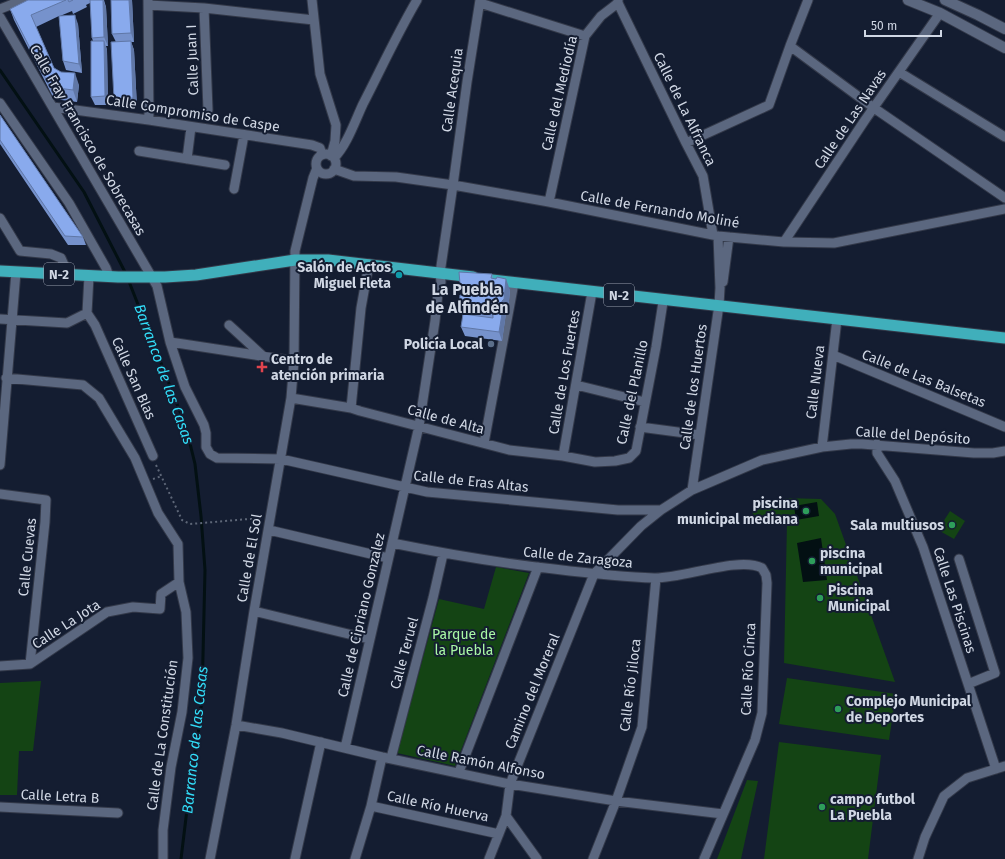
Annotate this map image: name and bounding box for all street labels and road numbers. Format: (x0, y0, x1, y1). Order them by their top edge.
street label: Calle Juan I (183, 24, 202, 96)
street label: Calle del Mediodía (538, 34, 581, 152)
street label: Calle Fray Francisco de Sobrecasas (26, 42, 150, 239)
street label: Calle Acequia (438, 47, 467, 133)
street label: Calle de La Alfranca (650, 50, 719, 169)
street label: Calle de Las Navas (811, 66, 890, 172)
street label: Calle Compromiso de Caspe (105, 91, 281, 136)
street label: Calle de Fernando Moliné (579, 187, 741, 232)
road number: N-2 (44, 263, 74, 285)
road number: N-2 (604, 284, 634, 306)
street label: Calle de Los Fuertes (545, 308, 584, 436)
street label: Calle de los Huertos (676, 323, 711, 451)
street label: Calle San Blas (108, 334, 159, 422)
street label: Calle del Planillo (613, 338, 652, 446)
street label: Calle Nueva (803, 344, 828, 420)
street label: Calle de Las Balsetas (859, 346, 989, 411)
street label: Calle de Alta (405, 401, 486, 438)
street label: Calle del Depósito (855, 423, 971, 448)
street label: Calle de Eras Altas (413, 467, 530, 496)
street label: Calle de El Sol (233, 513, 266, 604)
street label: Calle Cuevas (15, 517, 40, 597)
street label: Calle de Cipriano Gonzalez (334, 531, 389, 699)
street label: Calle de Zaragoza (522, 543, 634, 572)
street label: Calle Las Piscinas (929, 545, 980, 656)
street label: Calle La Jota (29, 596, 104, 653)
street label: Calle Teruel (387, 615, 422, 691)
street label: Calle Río Cinca (738, 622, 759, 716)
street label: Camino del Moreral (501, 631, 563, 752)
street label: Calle Río Jiloca (616, 638, 645, 733)
street label: Calle de La Constitución (143, 659, 182, 812)
street label: Calle Ramón Alfonso (415, 742, 547, 783)
street label: Calle Letra B (20, 786, 100, 807)
street label: Calle Río Huerva (385, 787, 490, 826)

